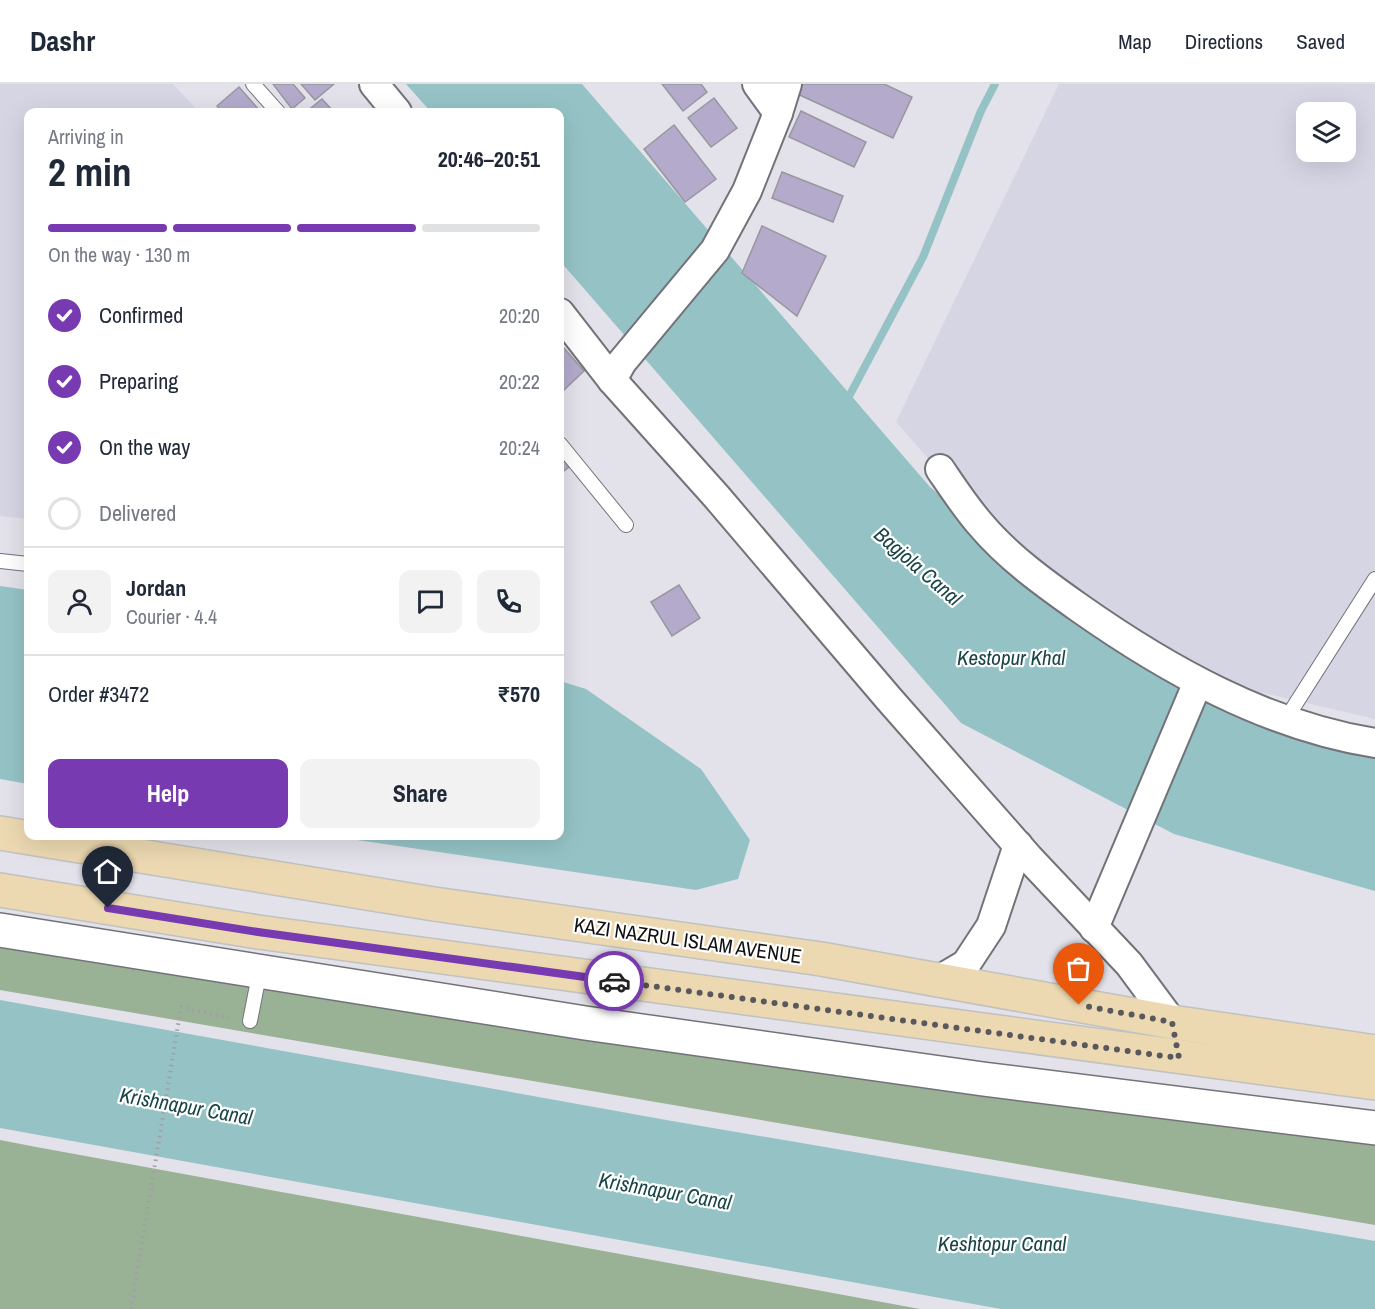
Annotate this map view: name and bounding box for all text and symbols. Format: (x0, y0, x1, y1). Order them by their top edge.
text: Dashr (30, 22, 95, 60)
text: Map (1118, 27, 1152, 56)
text: Directions (1185, 27, 1263, 56)
text: Saved (1296, 27, 1345, 56)
map controls (1296, 102, 1356, 162)
button: layers (1296, 102, 1356, 162)
text: Arriving in (48, 123, 124, 150)
text: 20:46–20:51 (438, 144, 540, 174)
text: 2 min (48, 146, 132, 198)
text: On the way · 130 m (48, 241, 190, 268)
icon: check (48, 299, 81, 332)
text: Confirmed (99, 300, 183, 330)
text: 20:20 (499, 302, 540, 329)
icon: check (48, 365, 81, 398)
text: Preparing (99, 366, 178, 396)
text: 20:22 (499, 368, 540, 395)
icon: check (48, 431, 81, 464)
text: On the way (99, 432, 190, 462)
text: 20:24 (499, 434, 540, 461)
text: Delivered (99, 498, 176, 528)
water label: Bagjola Canal (868, 520, 969, 613)
button: person (48, 570, 111, 633)
button: chat (399, 570, 462, 633)
button: phone (477, 570, 540, 633)
text: Jordan (126, 573, 186, 603)
text: Courier · 4.4 (126, 603, 217, 630)
water label: Kestopur Khal (957, 643, 1066, 672)
text: Order #3472 (48, 679, 149, 709)
text: ₹570 (497, 679, 540, 709)
button: Help (48, 759, 288, 828)
button: Share (300, 759, 540, 828)
pin (82, 846, 133, 908)
icon: home (91, 855, 124, 888)
street label: KAZI NAZRUL ISLAM AVENUE (572, 911, 804, 969)
pin (1053, 943, 1104, 1005)
courier (584, 951, 644, 1011)
icon: bag (1062, 952, 1095, 985)
icon: car (598, 965, 631, 998)
water label: Krishnapur Canal (117, 1080, 256, 1132)
water label: Krishnapur Canal (596, 1165, 735, 1217)
water label: Keshtopur Canal (938, 1229, 1067, 1258)

